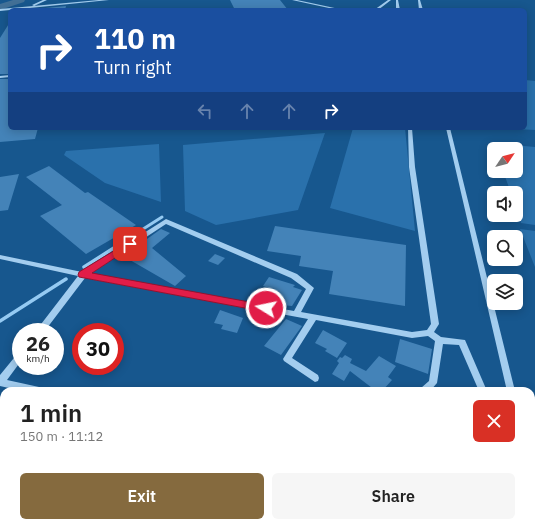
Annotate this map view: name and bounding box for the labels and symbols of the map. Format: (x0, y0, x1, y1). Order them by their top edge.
north arrow (487, 142, 523, 178)
pin (113, 227, 147, 261)
position arrow (245, 287, 287, 329)
speed limit sign: 30 (72, 323, 124, 375)

